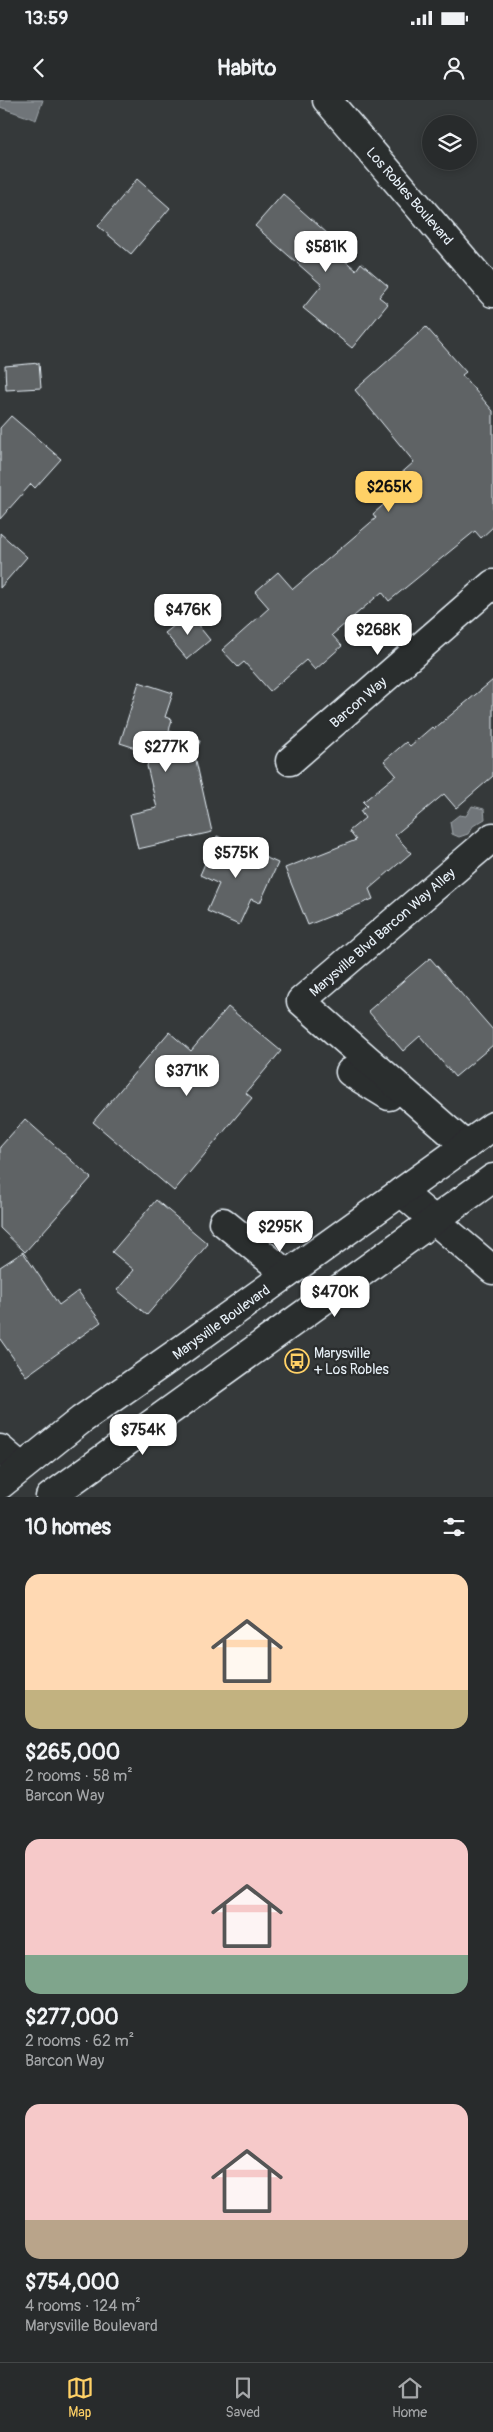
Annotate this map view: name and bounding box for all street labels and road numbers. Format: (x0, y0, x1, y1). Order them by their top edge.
street label: Los Robles Boulevard (363, 144, 457, 249)
street label: Barcon Way (327, 673, 390, 732)
street label: Marysville Blvd Barcon Way Alley (306, 864, 459, 1000)
street label: Marysville Boulevard (169, 1281, 273, 1363)

